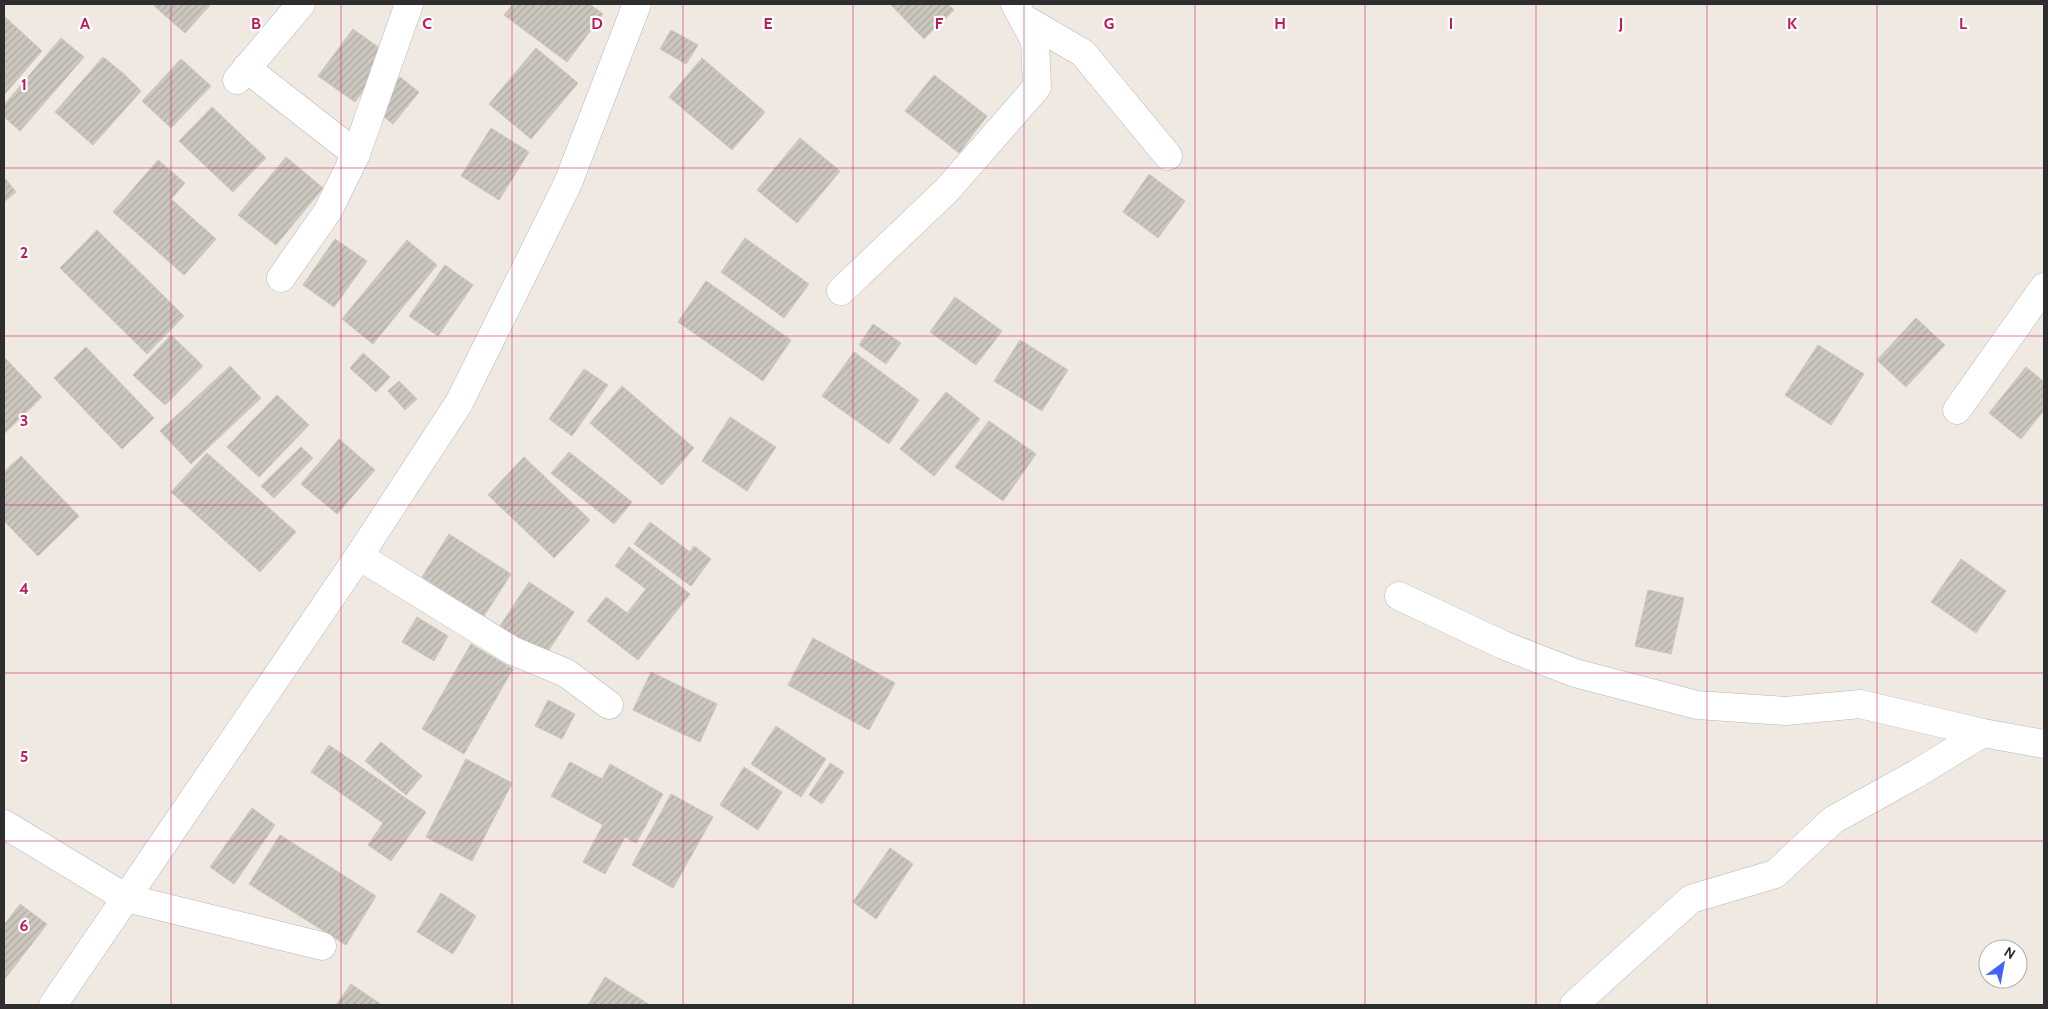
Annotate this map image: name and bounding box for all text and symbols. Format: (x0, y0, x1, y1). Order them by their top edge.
text: A (80, 14, 90, 33)
text: B (251, 14, 261, 33)
text: C (422, 14, 432, 33)
text: D (591, 14, 603, 33)
text: E (763, 14, 773, 33)
text: F (935, 14, 944, 33)
text: G (1104, 14, 1114, 33)
text: H (1274, 14, 1286, 33)
text: I (1449, 14, 1453, 33)
text: J (1618, 14, 1623, 33)
text: K (1787, 14, 1797, 33)
text: L (1959, 14, 1967, 33)
text: 1 (21, 75, 27, 94)
text: 2 (20, 243, 28, 262)
text: 3 (20, 411, 28, 430)
text: 4 (19, 579, 29, 598)
text: 5 (20, 747, 28, 766)
text: 6 (20, 916, 29, 935)
north arrow (1978, 939, 2028, 989)
text: N (2001, 943, 2019, 963)

